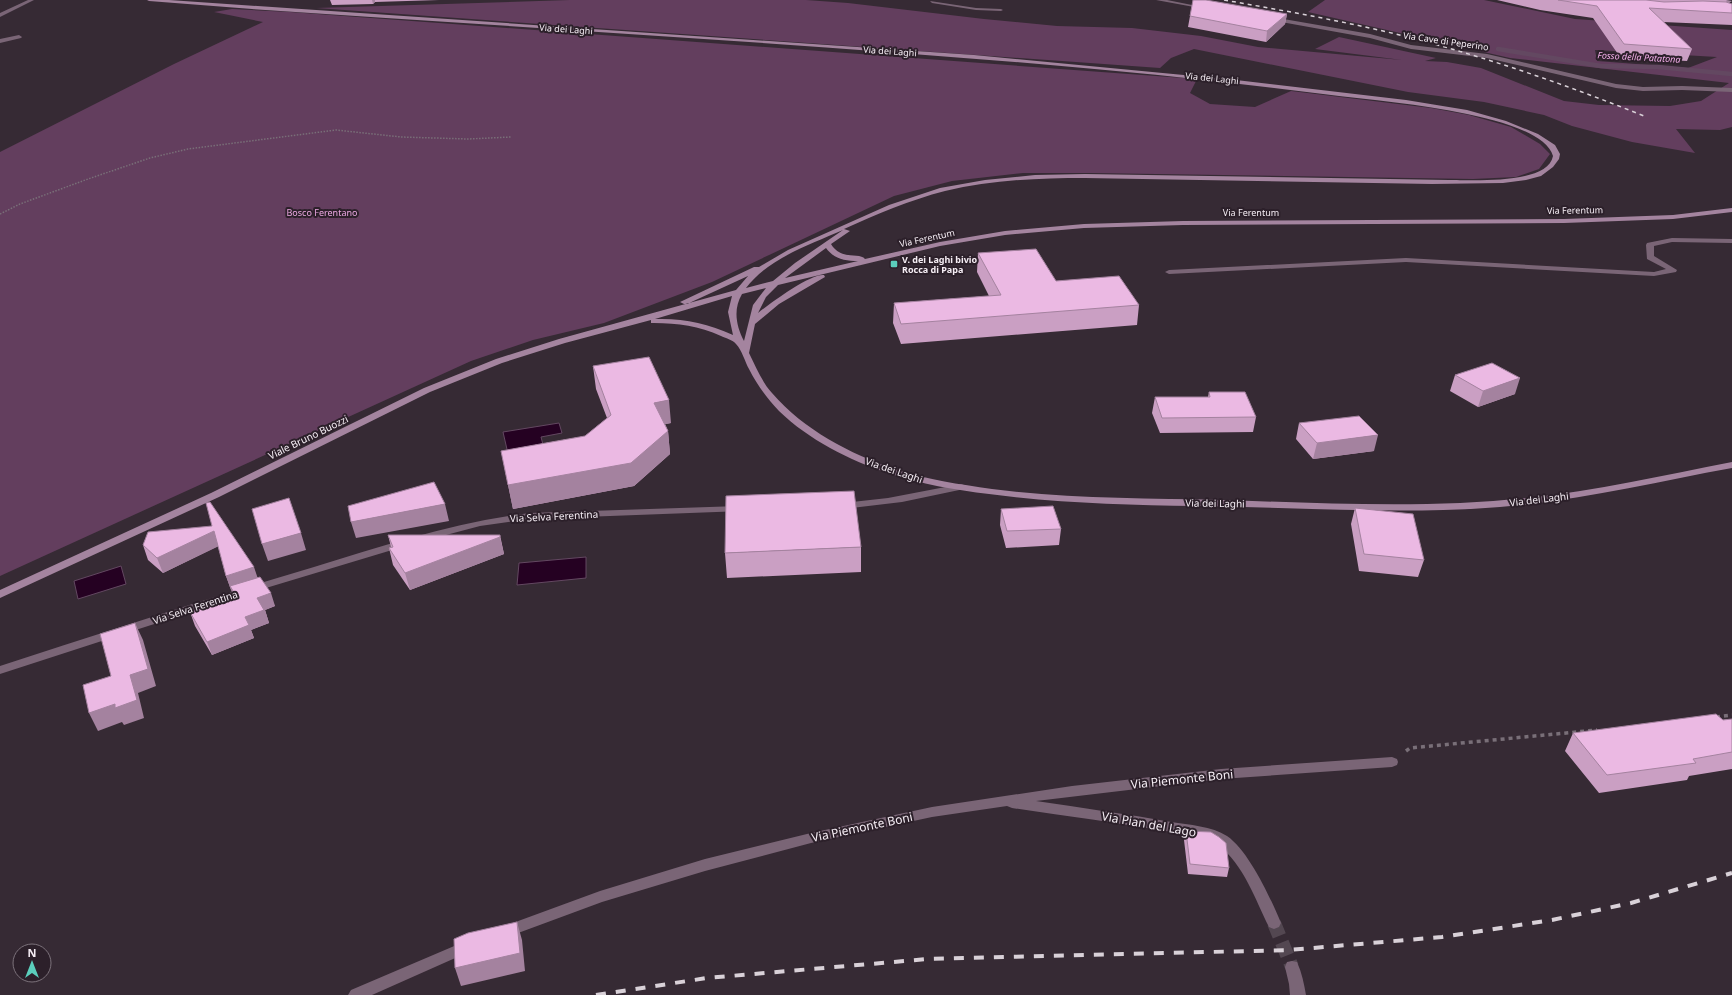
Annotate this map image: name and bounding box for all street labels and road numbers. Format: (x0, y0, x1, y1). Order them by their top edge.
street label: Via dei Laghi (539, 21, 593, 37)
street label: Via Cave di Peperino (1402, 29, 1490, 53)
street label: Via dei Laghi (863, 43, 917, 59)
street label: Via dei Laghi (1185, 69, 1239, 87)
street label: Via Ferentum (1547, 203, 1603, 217)
street label: Via Ferentum (1223, 206, 1279, 219)
street label: Via Ferentum (898, 226, 956, 250)
street label: Viale Bruno Buozzi (266, 412, 350, 462)
street label: Via dei Laghi (864, 454, 924, 486)
street label: Via dei Laghi (1509, 488, 1569, 510)
street label: Via dei Laghi (1185, 495, 1245, 511)
street label: Via Selva Ferentina (510, 507, 598, 525)
street label: Via Selva Ferentina (151, 587, 239, 627)
street label: Via Piemonte Boni (1130, 765, 1234, 793)
street label: Via Pian del Lago (1100, 807, 1198, 841)
street label: Via Piemonte Boni (810, 808, 914, 846)

